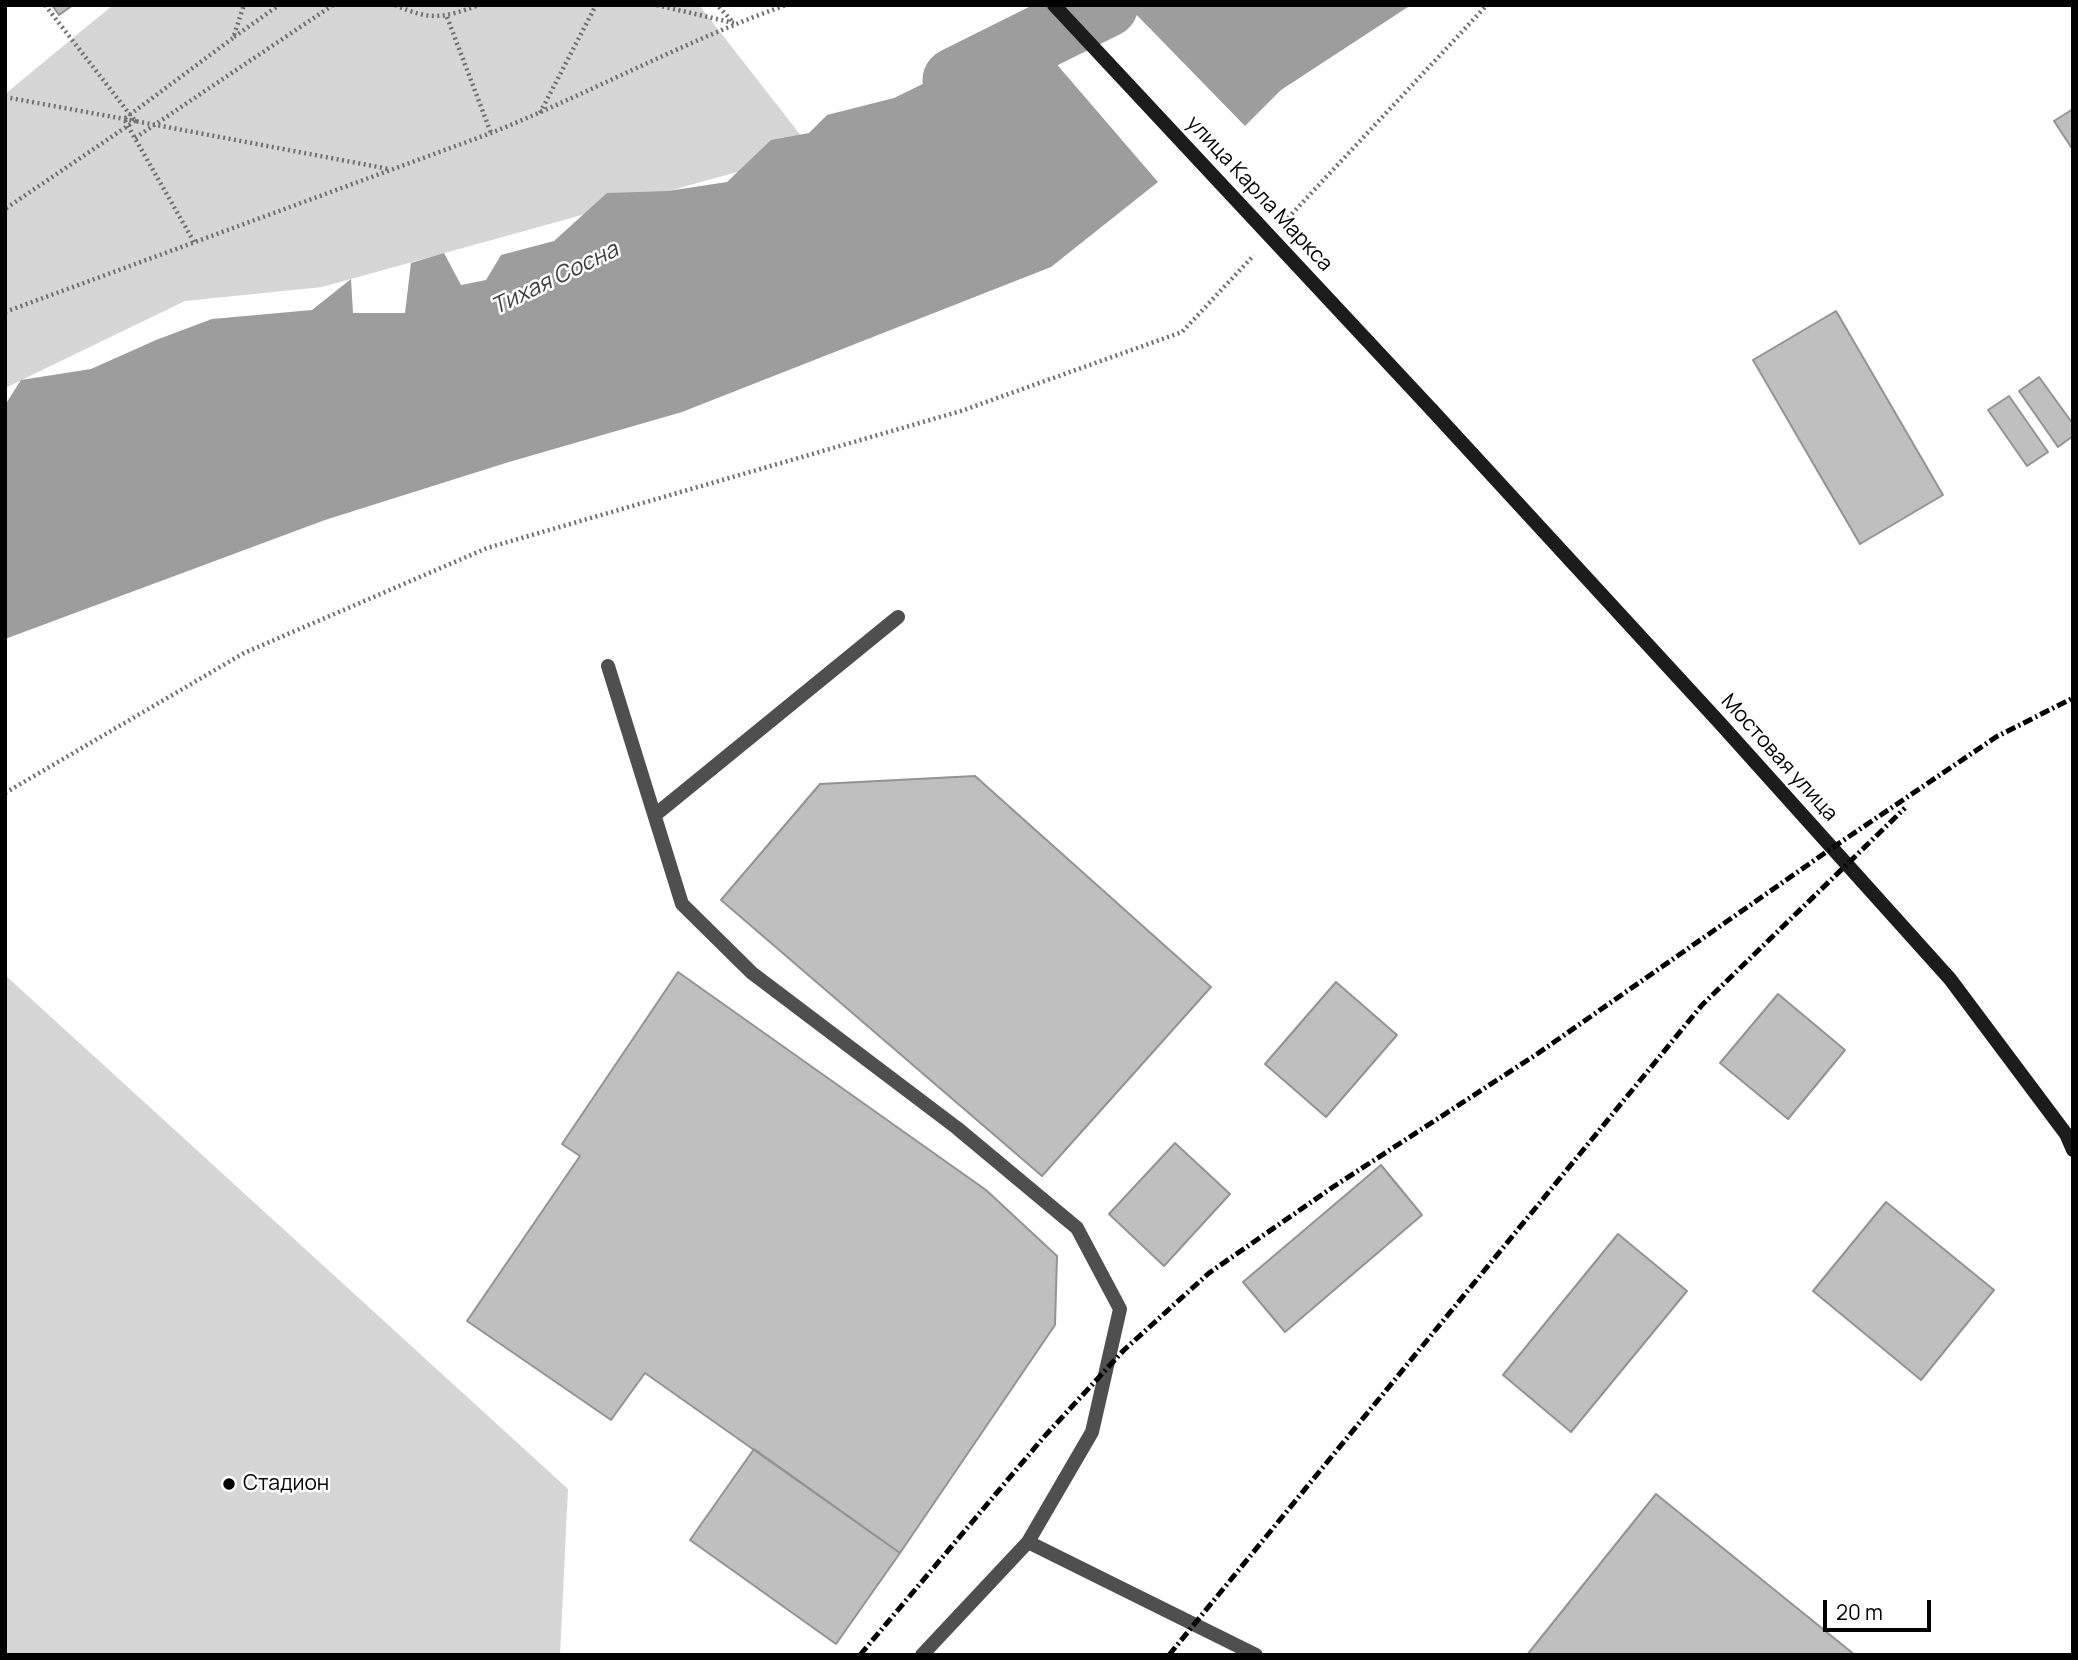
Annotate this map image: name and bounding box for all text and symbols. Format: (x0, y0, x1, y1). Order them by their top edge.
street label: улица Карла Маркса (1180, 111, 1338, 277)
water label: Тихая Сосна (487, 236, 623, 322)
street label: Мостовая улица (1715, 689, 1843, 827)
place label: Стадион (243, 1471, 329, 1497)
marker: Стадион (221, 1476, 237, 1492)
scale bar (1826, 1586, 1934, 1630)
text: 20 m (1836, 1598, 1883, 1626)

